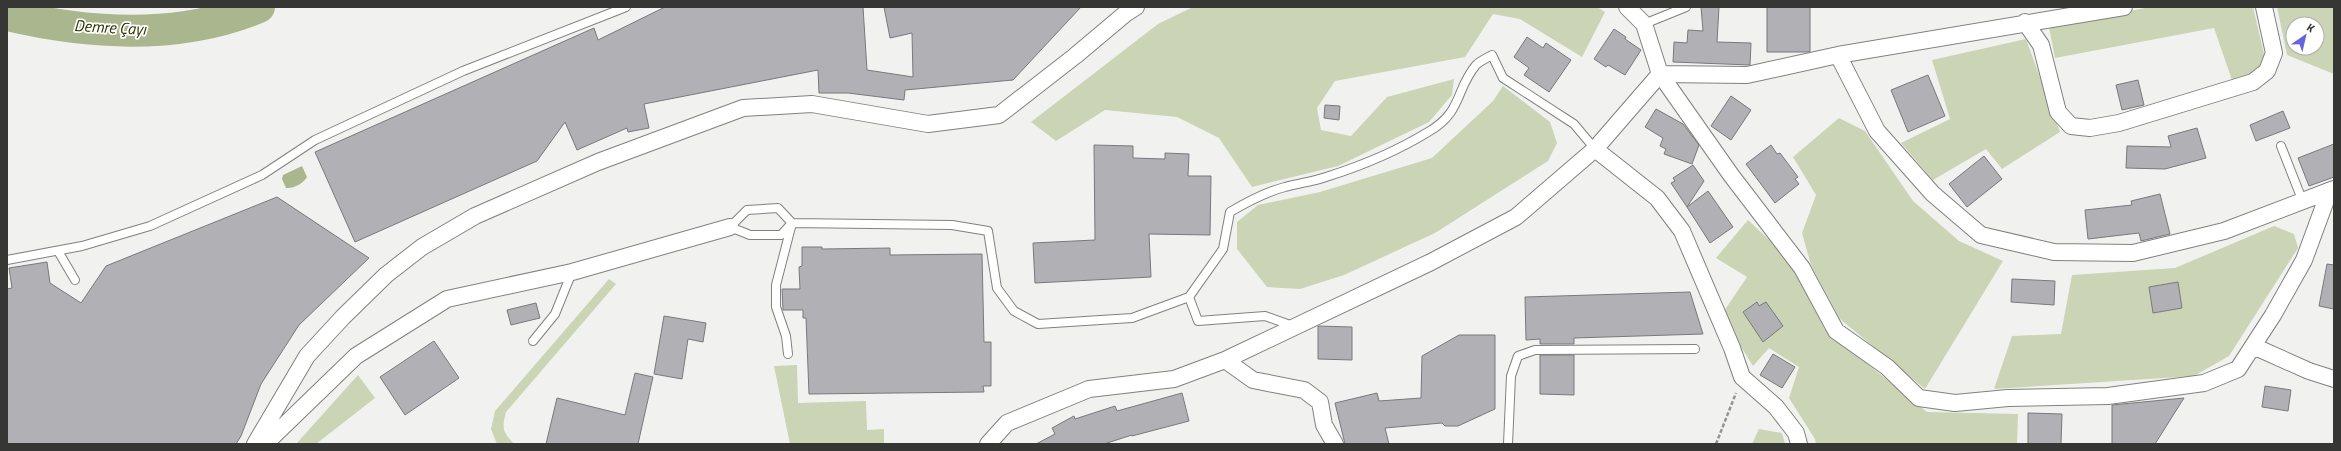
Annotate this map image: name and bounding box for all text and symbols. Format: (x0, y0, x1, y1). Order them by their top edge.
water label: Demre Çayı (74, 13, 148, 41)
north arrow (2285, 16, 2325, 56)
text: K (2303, 19, 2318, 36)

